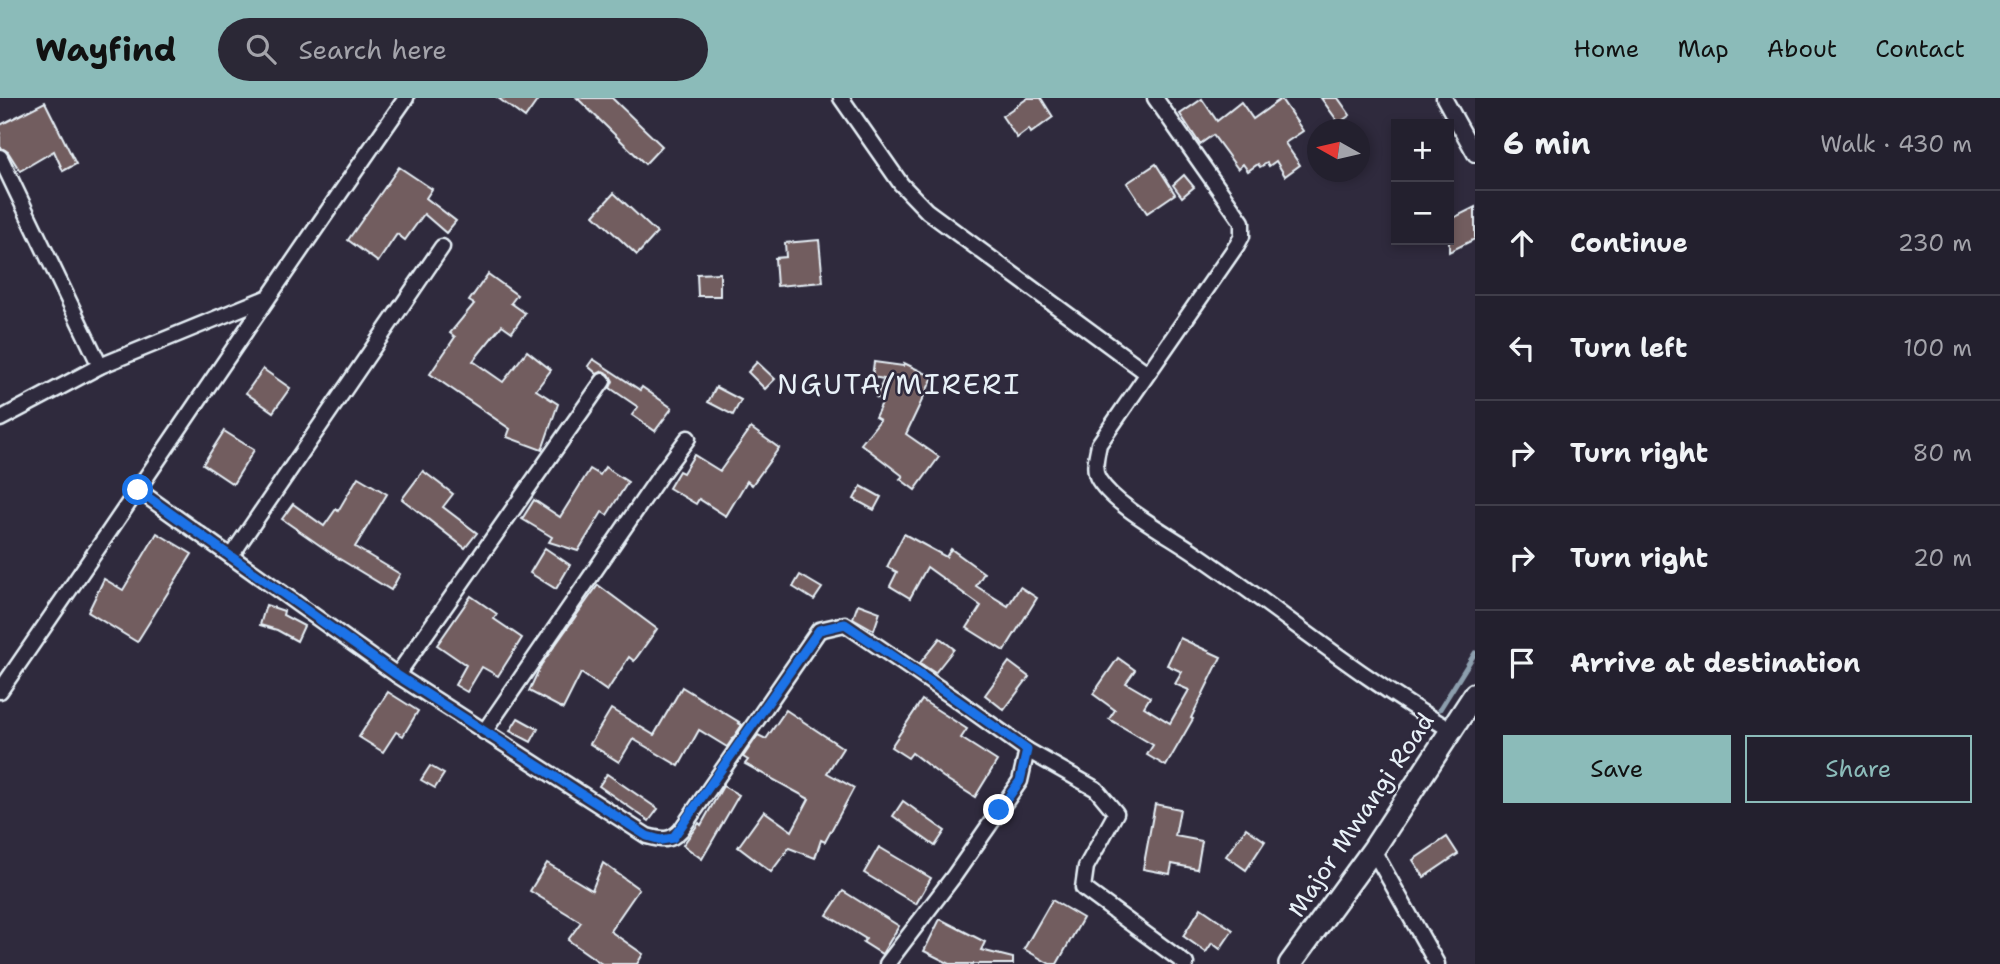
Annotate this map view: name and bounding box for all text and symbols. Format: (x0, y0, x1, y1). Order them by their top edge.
search box (218, 18, 708, 81)
text: Wayfind (35, 27, 176, 72)
icon: search (242, 30, 280, 68)
text: Search here (298, 32, 447, 67)
text: Home (1573, 33, 1639, 65)
text: Map (1677, 33, 1729, 65)
text: About (1767, 33, 1837, 65)
text: Contact (1875, 33, 1965, 65)
north arrow (1307, 119, 1370, 182)
map controls (1391, 119, 1454, 245)
button: + (1391, 119, 1454, 182)
text: 6 min (1503, 123, 1590, 164)
text: Walk · 430 m (1820, 129, 1972, 159)
button: − (1391, 182, 1454, 245)
icon: ahead (1503, 224, 1541, 262)
text: Continue (1570, 225, 1688, 260)
text: 230 m (1898, 228, 1972, 258)
icon: left (1503, 329, 1541, 367)
text: Turn left (1570, 330, 1687, 365)
text: 100 m (1903, 333, 1972, 363)
district label: NGUTA/MIRERI (777, 365, 1021, 403)
icon: right (1503, 434, 1541, 472)
text: Turn right (1570, 435, 1708, 470)
text: 80 m (1913, 438, 1972, 468)
route start (122, 474, 153, 505)
icon: right (1503, 539, 1541, 577)
text: Turn right (1570, 540, 1708, 575)
text: 20 m (1913, 543, 1972, 573)
icon: arrive (1503, 644, 1541, 682)
text: Arrive at destination (1570, 645, 1860, 680)
street label: Major Mwangi Road (1281, 706, 1441, 924)
button: Save (1503, 735, 1731, 803)
button: Share (1745, 735, 1972, 803)
route end (983, 794, 1014, 825)

